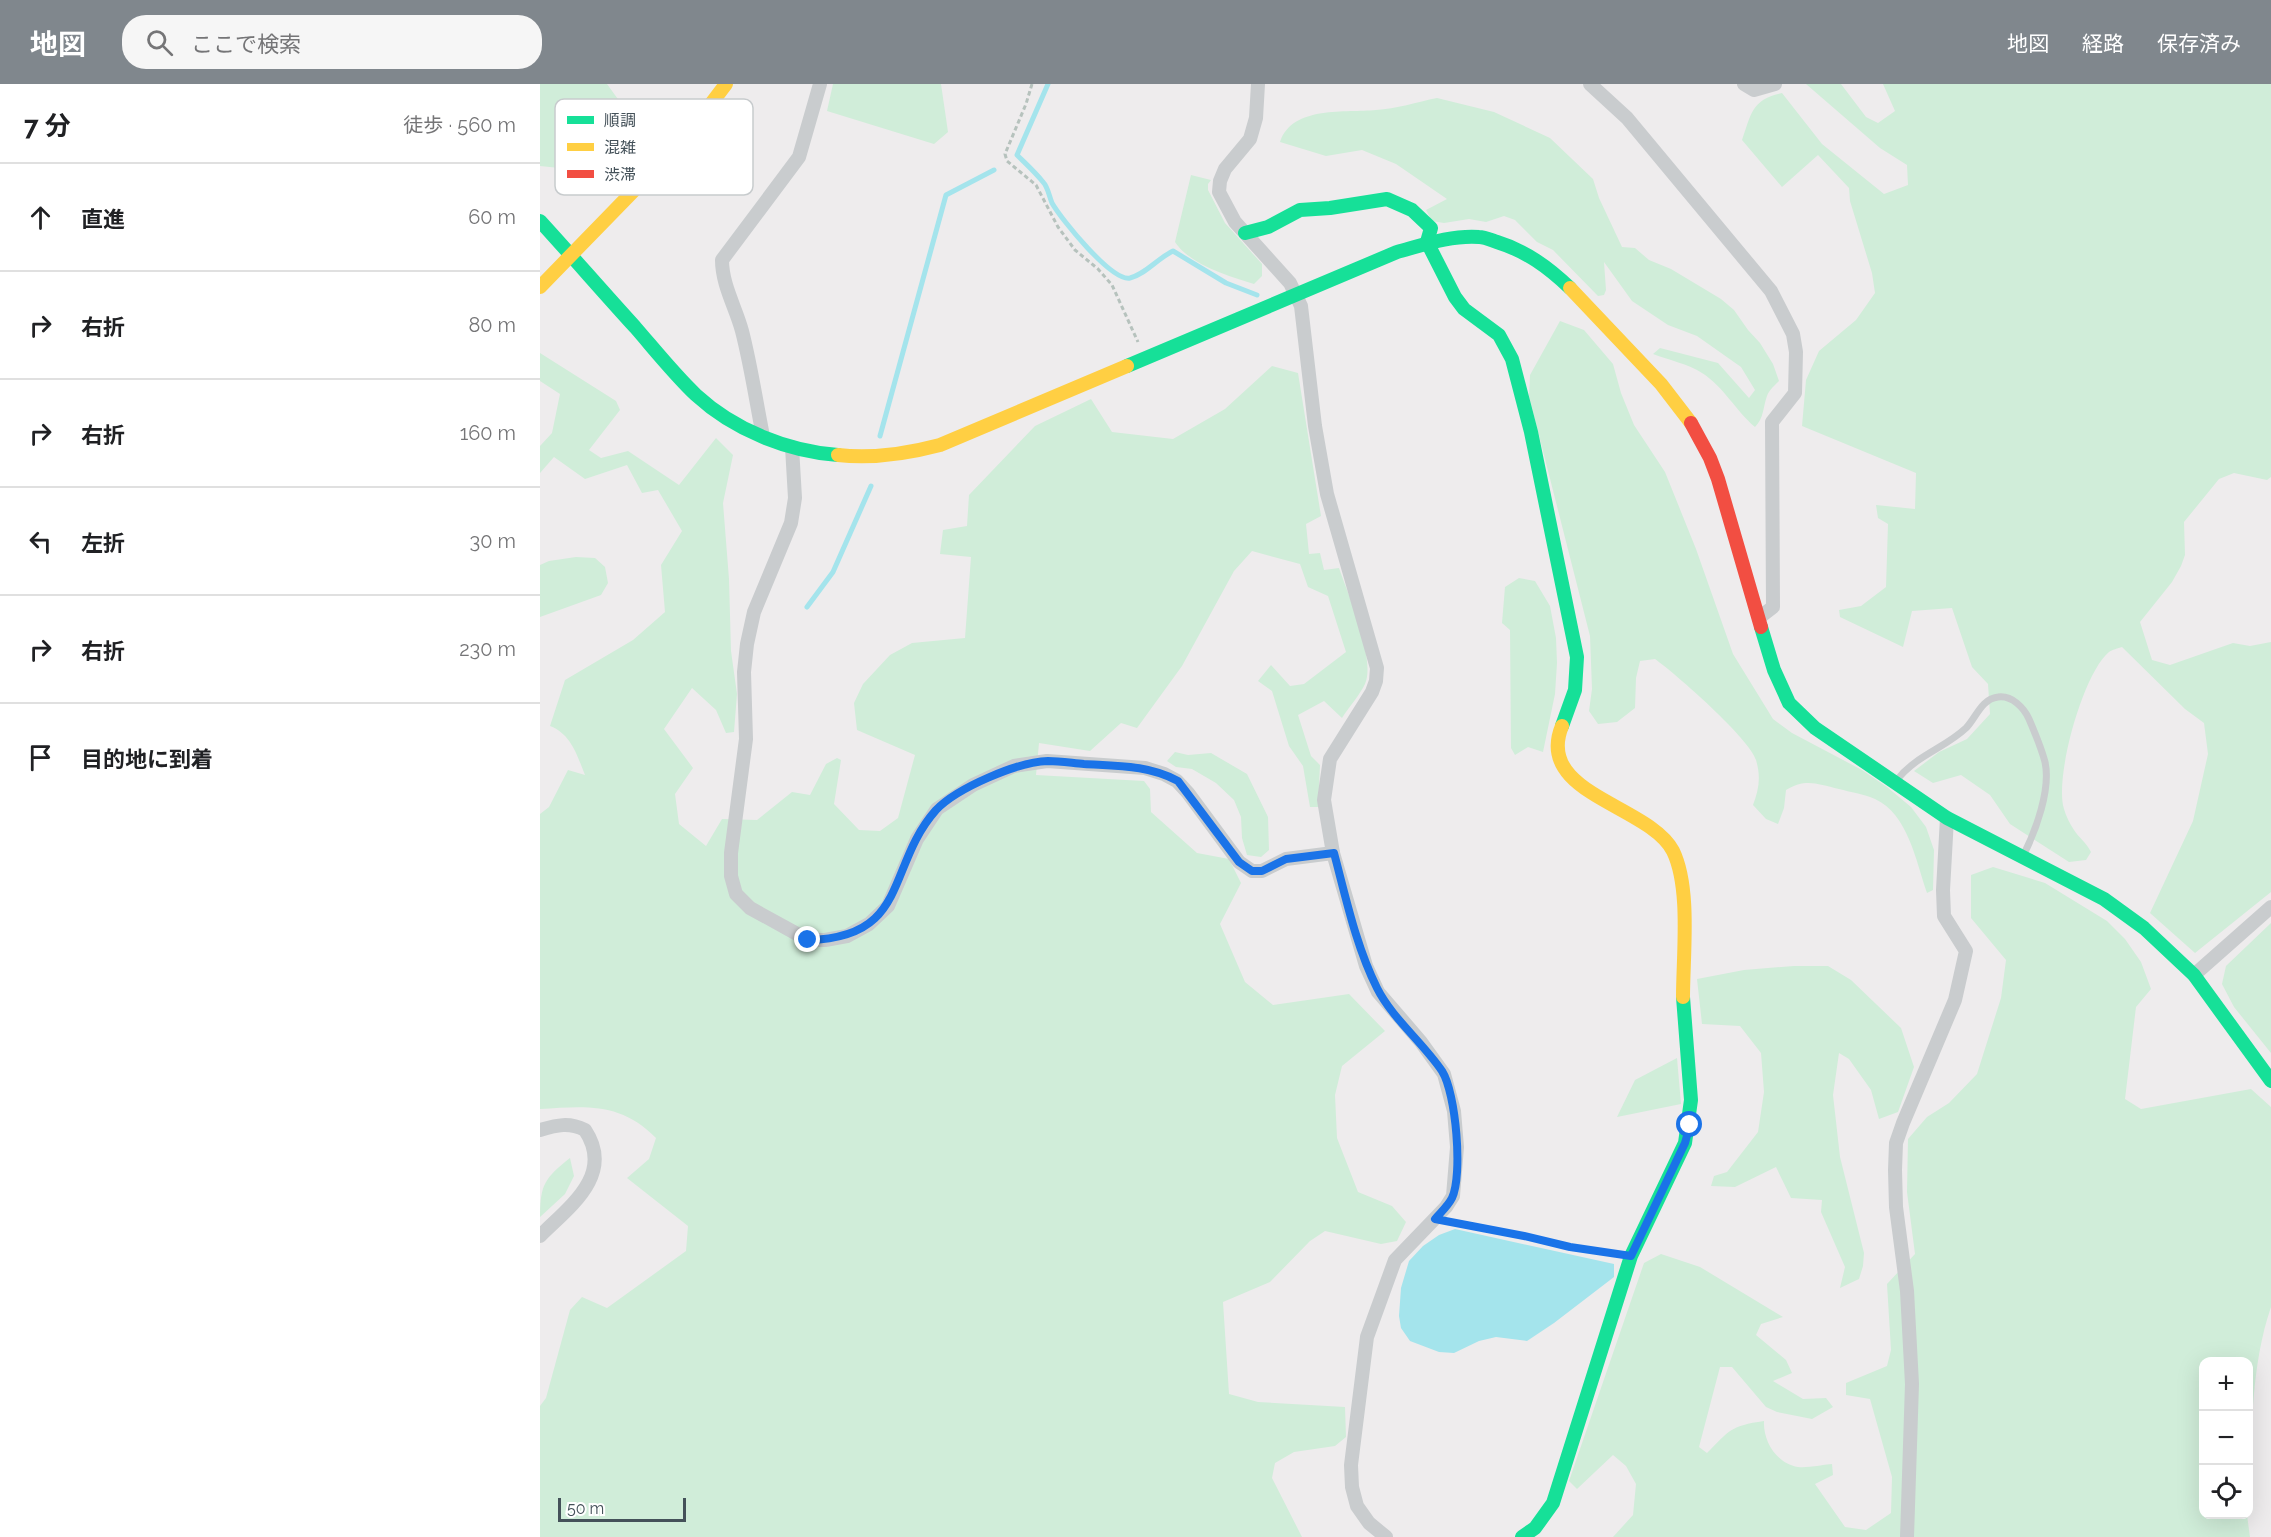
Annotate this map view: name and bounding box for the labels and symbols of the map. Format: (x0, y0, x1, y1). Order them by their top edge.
legend (555, 99, 753, 195)
text: 順調 (604, 111, 636, 130)
text: 混雑 (604, 138, 636, 157)
text: 渋滞 (604, 165, 636, 184)
route end (794, 926, 820, 952)
route start (1676, 1111, 1702, 1137)
scale bar (558, 1495, 686, 1522)

